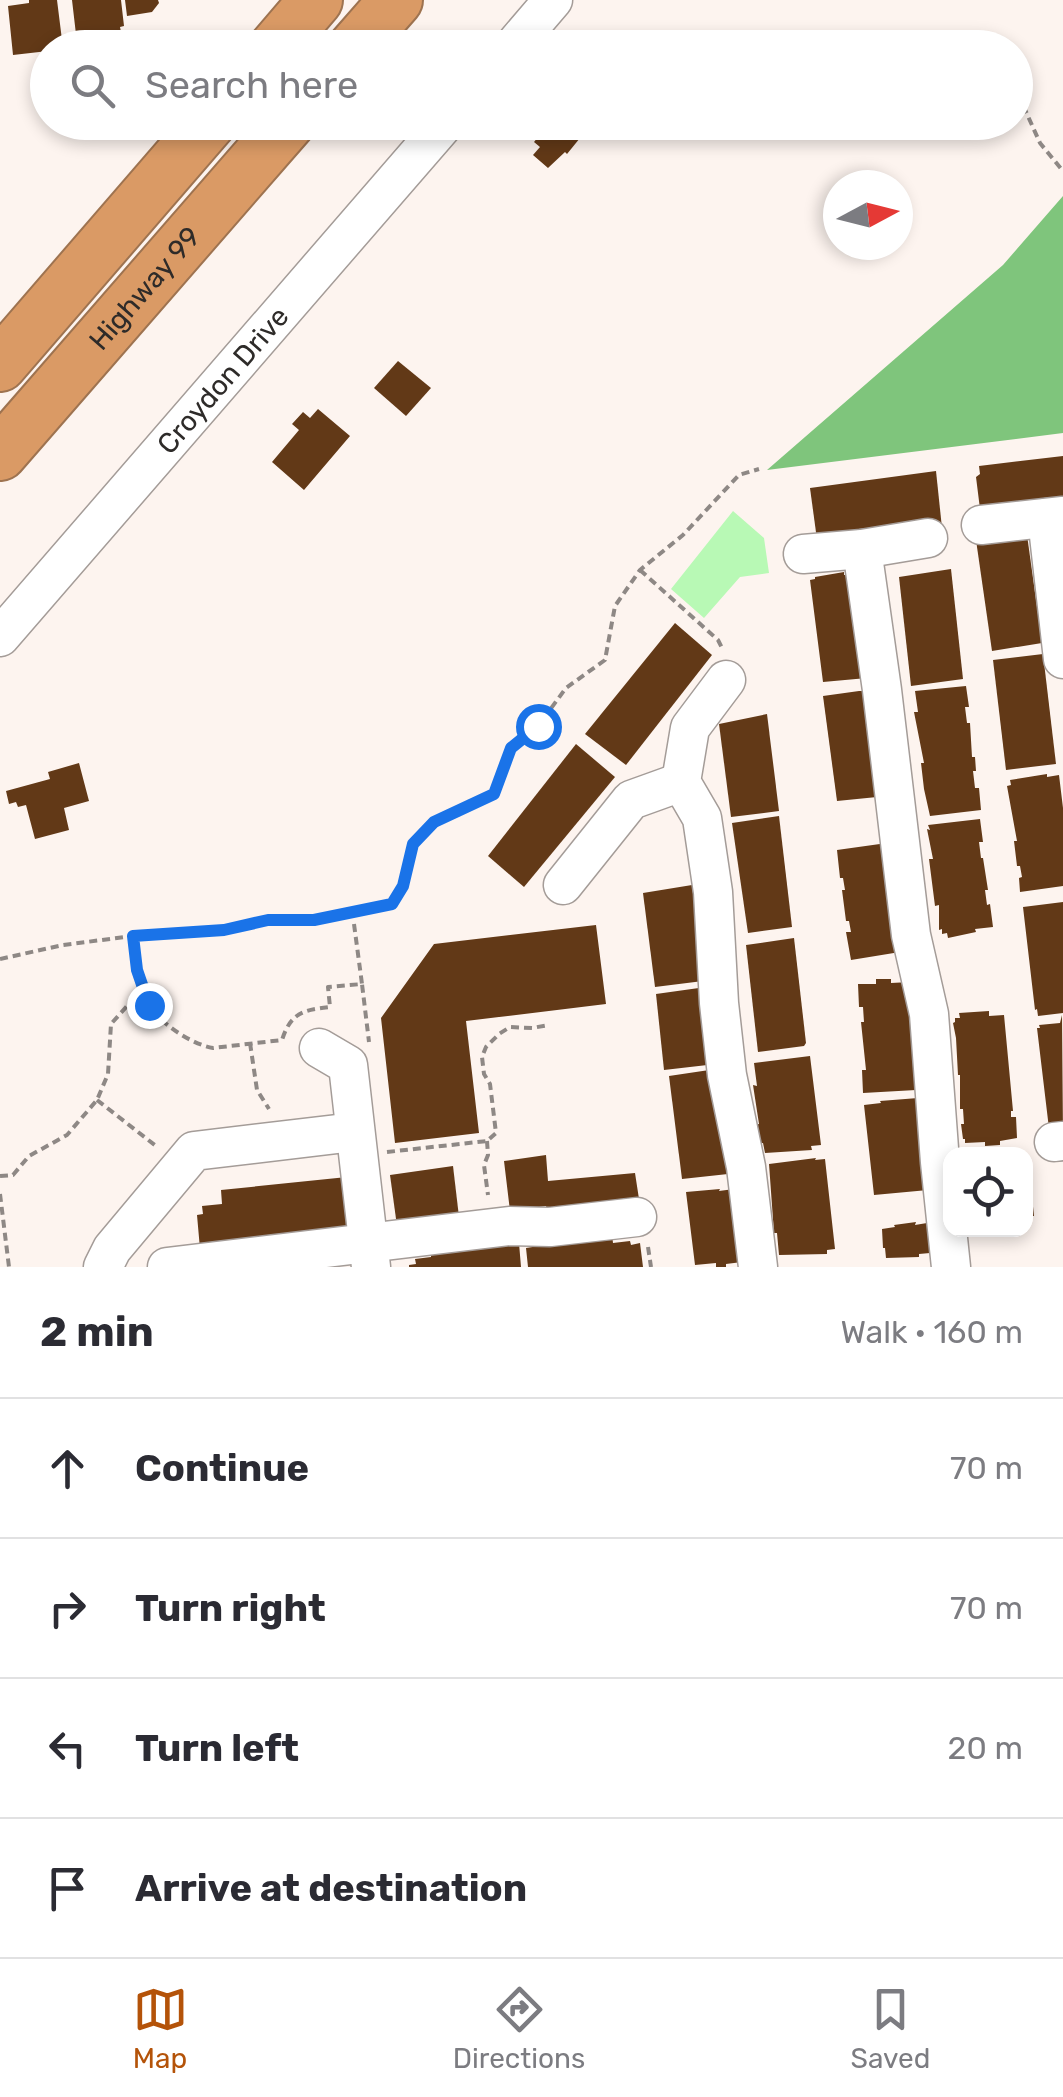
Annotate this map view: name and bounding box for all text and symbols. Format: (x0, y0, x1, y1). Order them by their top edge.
search box (30, 30, 1033, 140)
icon: search (65, 58, 120, 113)
text: Search here (145, 62, 358, 108)
north arrow (823, 170, 913, 260)
street label: Highway 99 (82, 220, 207, 357)
street label: Croydon Drive (150, 300, 296, 460)
route start (516, 704, 562, 750)
route end (127, 983, 173, 1029)
map controls (943, 1147, 1033, 1237)
button: locate (943, 1147, 1033, 1237)
text: 2 min (40, 1307, 154, 1357)
text: Walk · 160 m (841, 1313, 1023, 1351)
icon: ahead (40, 1441, 95, 1496)
text: Continue (135, 1445, 309, 1491)
text: 70 m (950, 1449, 1023, 1487)
icon: right (40, 1581, 95, 1636)
text: Turn right (135, 1585, 326, 1631)
text: 70 m (950, 1589, 1023, 1627)
icon: left (40, 1721, 95, 1776)
text: Turn left (135, 1725, 299, 1771)
text: 20 m (948, 1729, 1023, 1767)
icon: arrive (40, 1861, 95, 1916)
text: Arrive at destination (135, 1865, 527, 1911)
tab: Map (133, 1982, 188, 2075)
tab: Directions (453, 1982, 585, 2075)
tab: Saved (850, 1982, 930, 2075)

